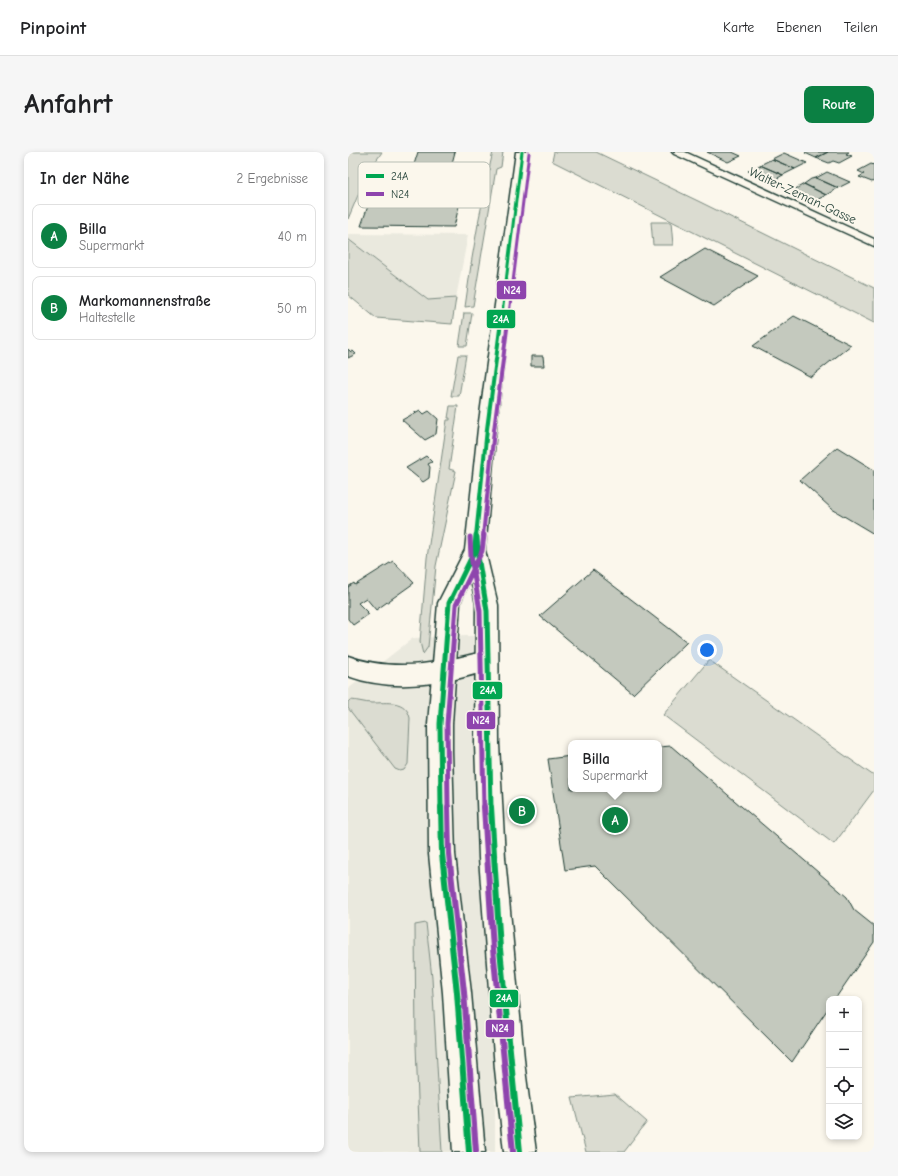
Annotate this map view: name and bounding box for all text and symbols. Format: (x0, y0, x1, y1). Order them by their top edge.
text: Pinpoint (20, 17, 86, 39)
text: Karte (723, 19, 754, 36)
text: Ebenen (776, 19, 822, 36)
text: Teilen (844, 19, 878, 36)
button: Route (804, 86, 874, 123)
text: Anfahrt (24, 88, 113, 120)
legend (358, 162, 490, 208)
street label: Walter-Zeman-Gasse (747, 164, 859, 227)
text: In der Nähe (40, 169, 129, 188)
text: 24A (391, 170, 409, 183)
text: 2 Ergebnisse (236, 171, 308, 186)
text: N24 (391, 188, 409, 201)
text: Billa (79, 220, 107, 238)
text: A (50, 229, 58, 244)
text: 40 m (278, 229, 307, 244)
text: Supermarkt (79, 238, 144, 253)
line badge: N24 (496, 280, 527, 300)
text: N24 (503, 284, 521, 297)
text: Markomannenstraße (79, 292, 211, 310)
text: B (50, 301, 58, 316)
text: 50 m (277, 301, 307, 316)
line badge: 24A (486, 309, 516, 329)
text: Haltestelle (79, 310, 135, 325)
text: 24A (493, 313, 509, 326)
your location (697, 640, 717, 660)
line badge: 24A (472, 681, 503, 700)
text: 24A (480, 684, 496, 697)
line badge: N24 (466, 711, 496, 730)
text: N24 (472, 714, 490, 727)
popup (568, 740, 662, 792)
text: Billa (582, 750, 610, 768)
text: Supermarkt (582, 768, 648, 783)
pin: B (509, 796, 535, 826)
pin: A (602, 805, 628, 835)
line badge: 24A (489, 989, 519, 1008)
text: 24A (496, 992, 512, 1005)
map controls (826, 996, 862, 1140)
button: + (826, 996, 862, 1032)
line badge: N24 (485, 1019, 515, 1038)
text: N24 (491, 1022, 509, 1035)
button: − (826, 1032, 862, 1068)
button: locate (826, 1068, 862, 1104)
button: layers (826, 1104, 862, 1140)

